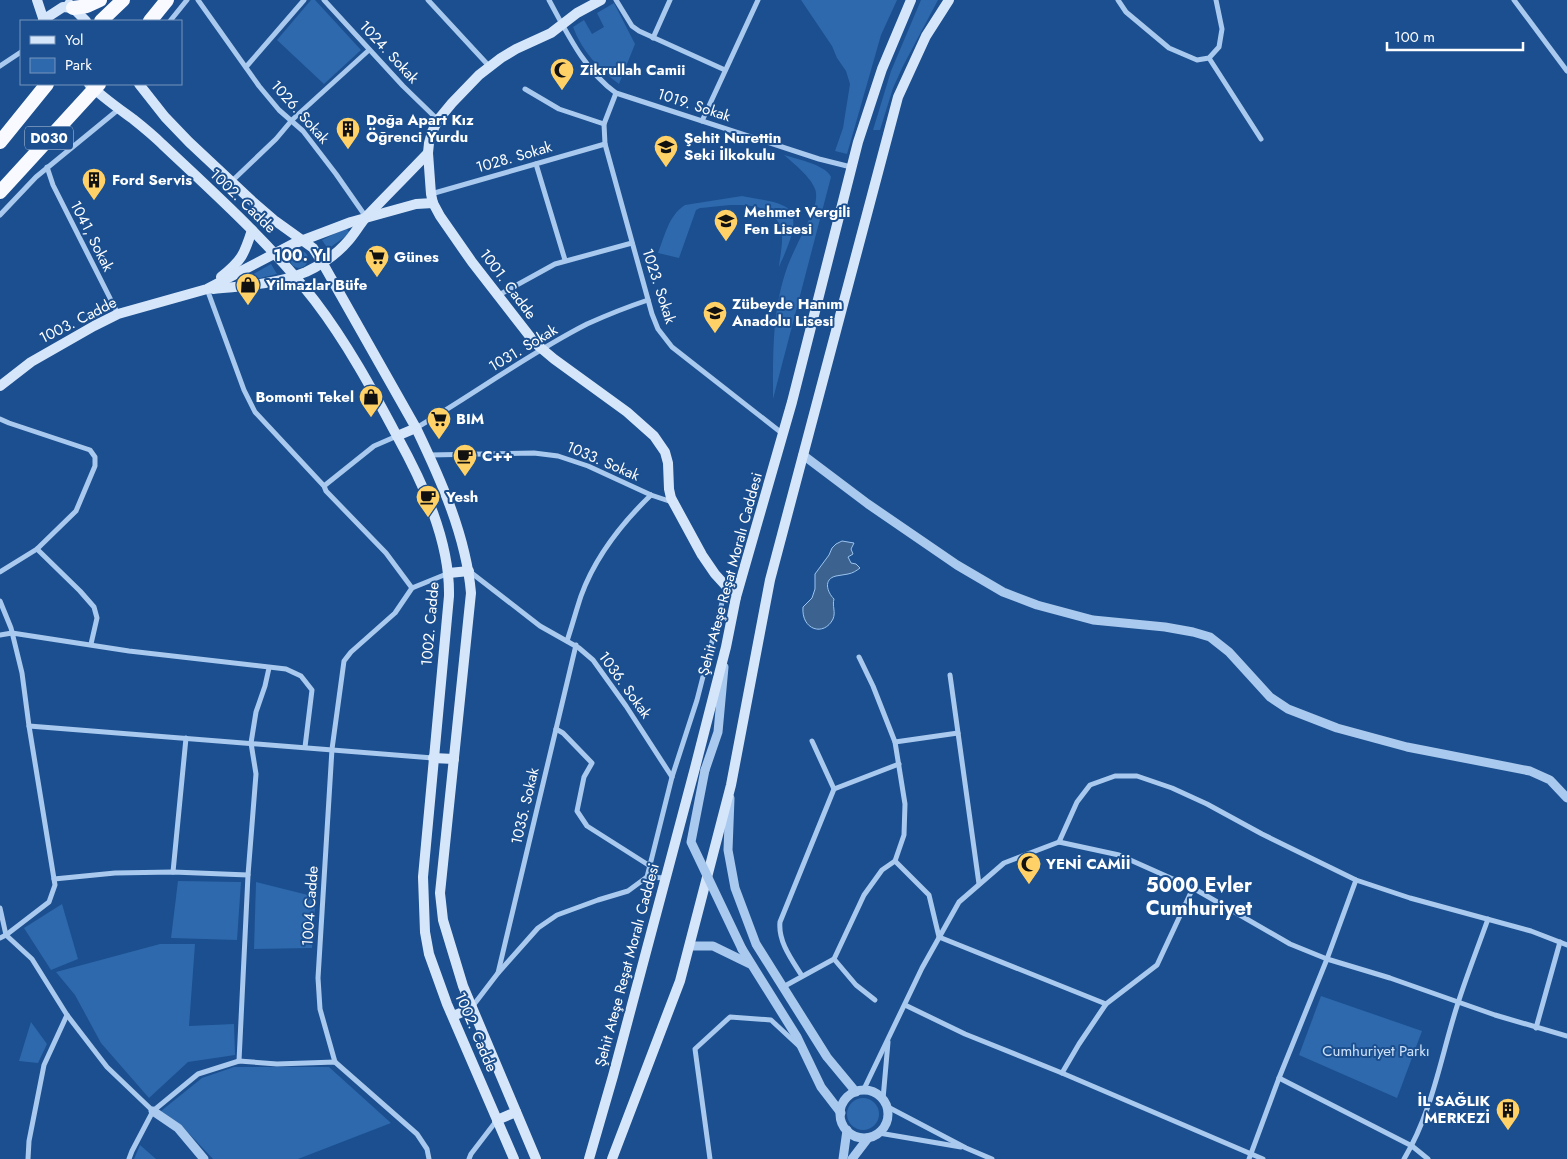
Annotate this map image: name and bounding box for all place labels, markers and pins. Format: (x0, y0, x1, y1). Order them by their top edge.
mosque icon: Zikrullah Camii (549, 57, 575, 91)
place label: Zikrullah Camii (580, 59, 685, 81)
place label: Doğa Apart Kız Öğrenci Yurdu (366, 109, 474, 148)
building icon: Doğa Apart Kız Öğrenci Yurdu (335, 116, 361, 150)
place label: Şehit Nurettin Seki İlkokulu (684, 127, 781, 166)
school or university icon: Şehit Nurettin Seki İlkokulu (653, 134, 679, 168)
building icon: Ford Servis (81, 167, 107, 201)
place label: Ford Servis (112, 169, 192, 191)
place label: Mehmet Vergili Fen Lisesi (744, 201, 851, 240)
school or university icon: Mehmet Vergili Fen Lisesi (713, 208, 739, 242)
supermarket icon: Günes (364, 244, 390, 278)
place label: Günes (394, 246, 439, 268)
shop icon: Yilmazlar Büfe (235, 272, 261, 306)
place label: Yilmazlar Büfe (265, 274, 368, 296)
place label: Zübeyde Hanım Anadolu Lisesi (731, 293, 843, 332)
school or university icon: Zübeyde Hanım Anadolu Lisesi (702, 300, 728, 334)
shop icon: Bomonti Tekel (358, 384, 384, 418)
place label: Bomonti Tekel (255, 386, 354, 408)
supermarket icon: BIM (426, 406, 452, 440)
place label: BIM (456, 408, 484, 430)
cafe icon: C++ (452, 443, 478, 477)
place label: C++ (482, 445, 513, 467)
cafe icon: Yesh (415, 484, 441, 518)
place label: Yesh (445, 486, 478, 508)
mosque icon: YENİ CAMİİ (1016, 851, 1042, 885)
place label: YENİ CAMİİ (1045, 853, 1130, 875)
place label: İL SAĞLIK MERKEZİ (1417, 1090, 1491, 1129)
building icon: İL SAĞLIK MERKEZİ (1495, 1097, 1521, 1131)

